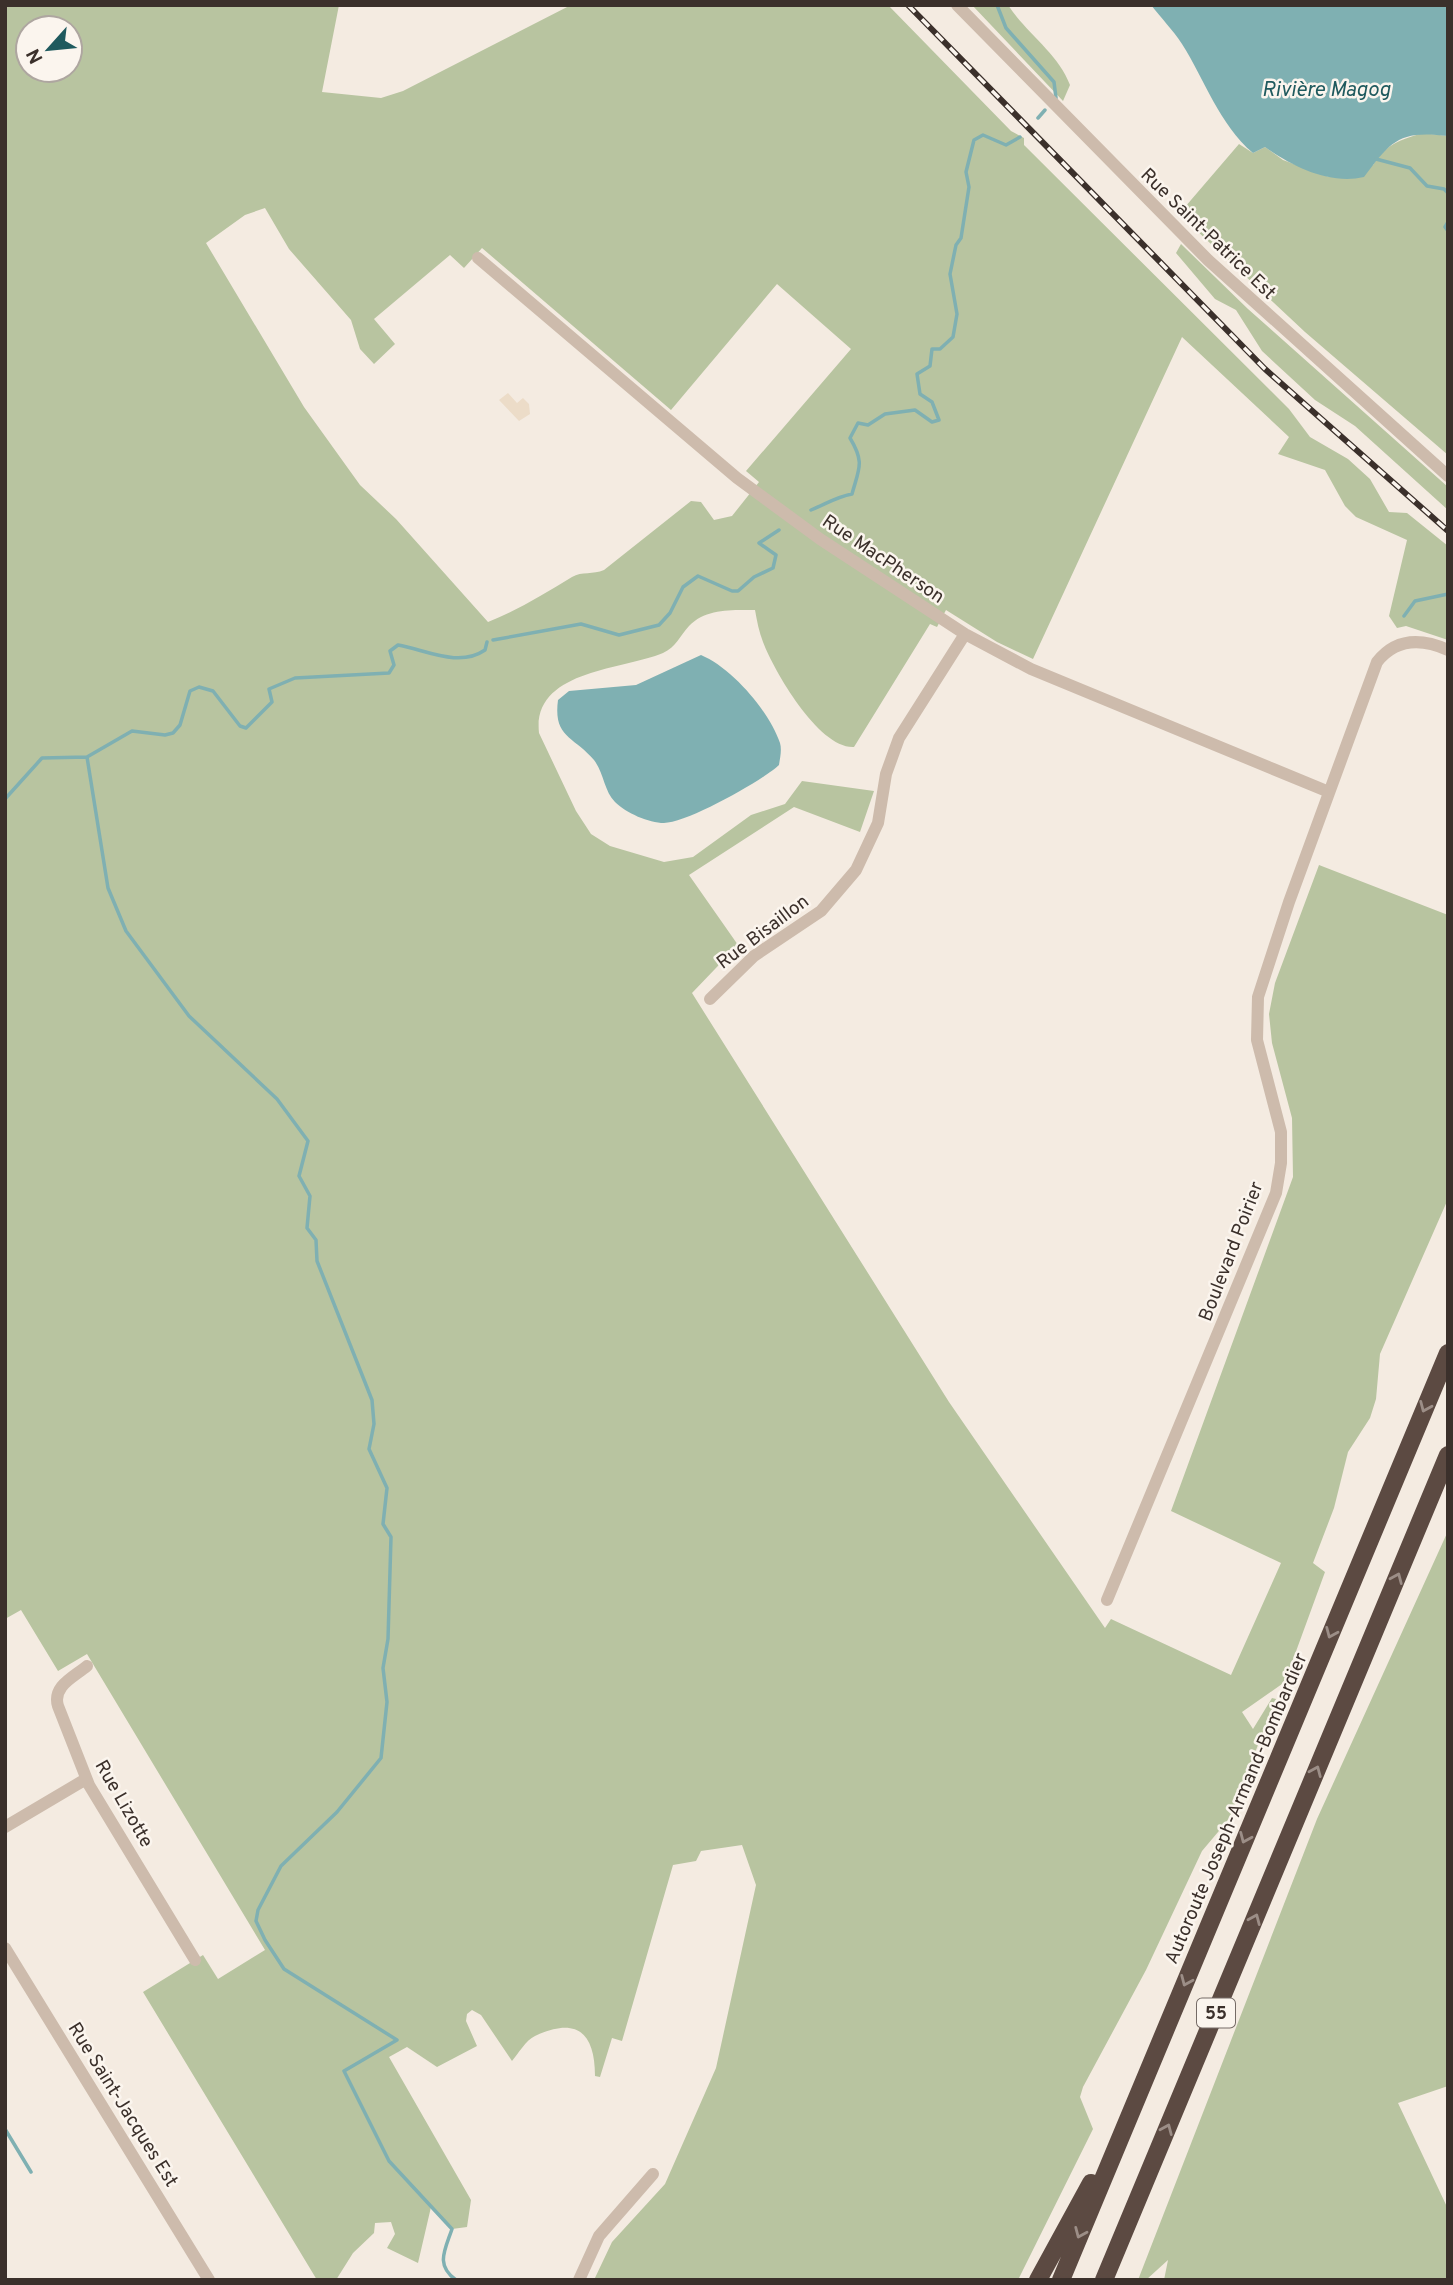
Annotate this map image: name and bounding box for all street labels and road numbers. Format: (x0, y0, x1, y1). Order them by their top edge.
street label: Rue Saint-Patrice Est (1135, 164, 1280, 305)
street label: Rue MacPherson (817, 510, 949, 609)
street label: Rue Bisaillon (712, 890, 814, 975)
street label: Boulevard Poirier (1194, 1178, 1270, 1325)
street label: Autoroute Joseph-Armand-Bombardier (1160, 1649, 1314, 1968)
street label: Rue Lizotte (89, 1756, 158, 1852)
road number: 55 (1197, 1998, 1235, 2027)
street label: Rue Saint-Jacques Est (62, 2018, 183, 2192)

